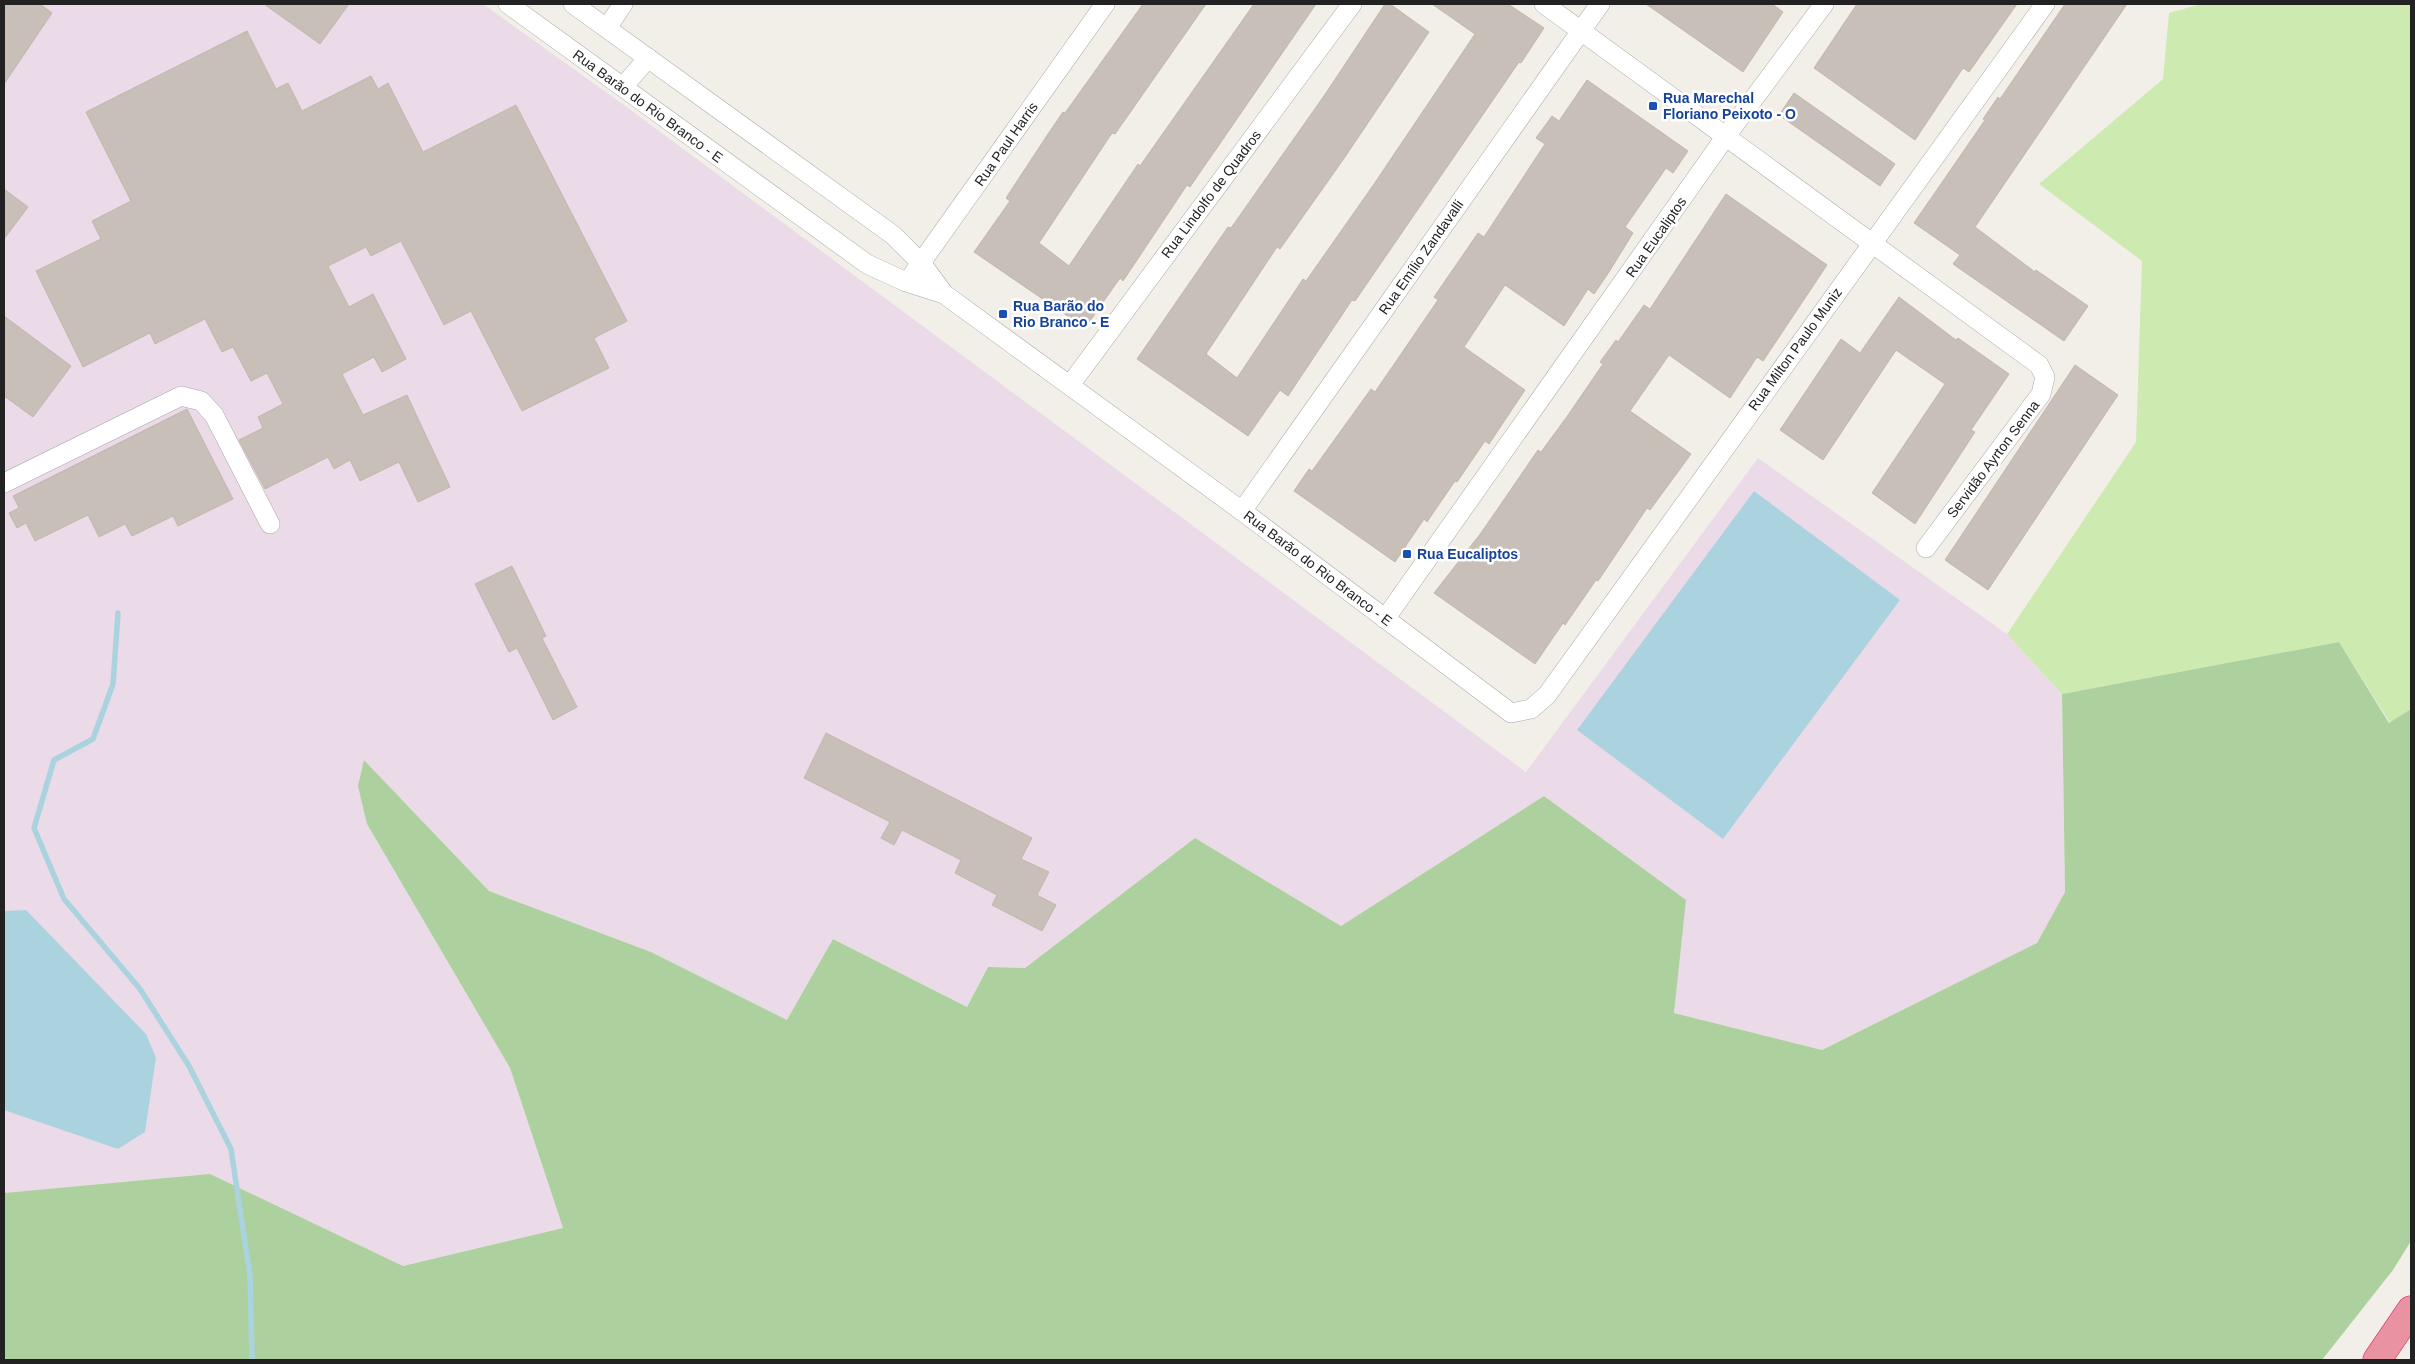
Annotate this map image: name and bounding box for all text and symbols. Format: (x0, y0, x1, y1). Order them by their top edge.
street label: Rua Barão do Rio Branco - E (570, 46, 726, 166)
place label: Rua Marechal Floriano Peixoto - O (1663, 90, 1796, 122)
street label: Rua Paul Harris (971, 99, 1041, 189)
marker: Rua Marechal Floriano Peixoto - O (1647, 100, 1659, 112)
street label: Rua Lindolfo de Quadros (1158, 127, 1264, 261)
street label: Rua Eucaliptos (1622, 194, 1690, 280)
street label: Rua Emílio Zandavalli (1375, 197, 1467, 317)
street label: Rua Milton Paulo Muniz (1745, 284, 1845, 414)
place label: Rua Barão do Rio Branco - E (1013, 298, 1109, 330)
marker: Rua Barão do Rio Branco - E (997, 308, 1009, 320)
street label: Servidão Ayrton Senna (1944, 397, 2043, 521)
street label: Rua Barão do Rio Branco - E (1241, 507, 1395, 629)
place label: Rua Eucaliptos (1417, 546, 1518, 562)
marker: Rua Eucaliptos (1401, 548, 1413, 560)

